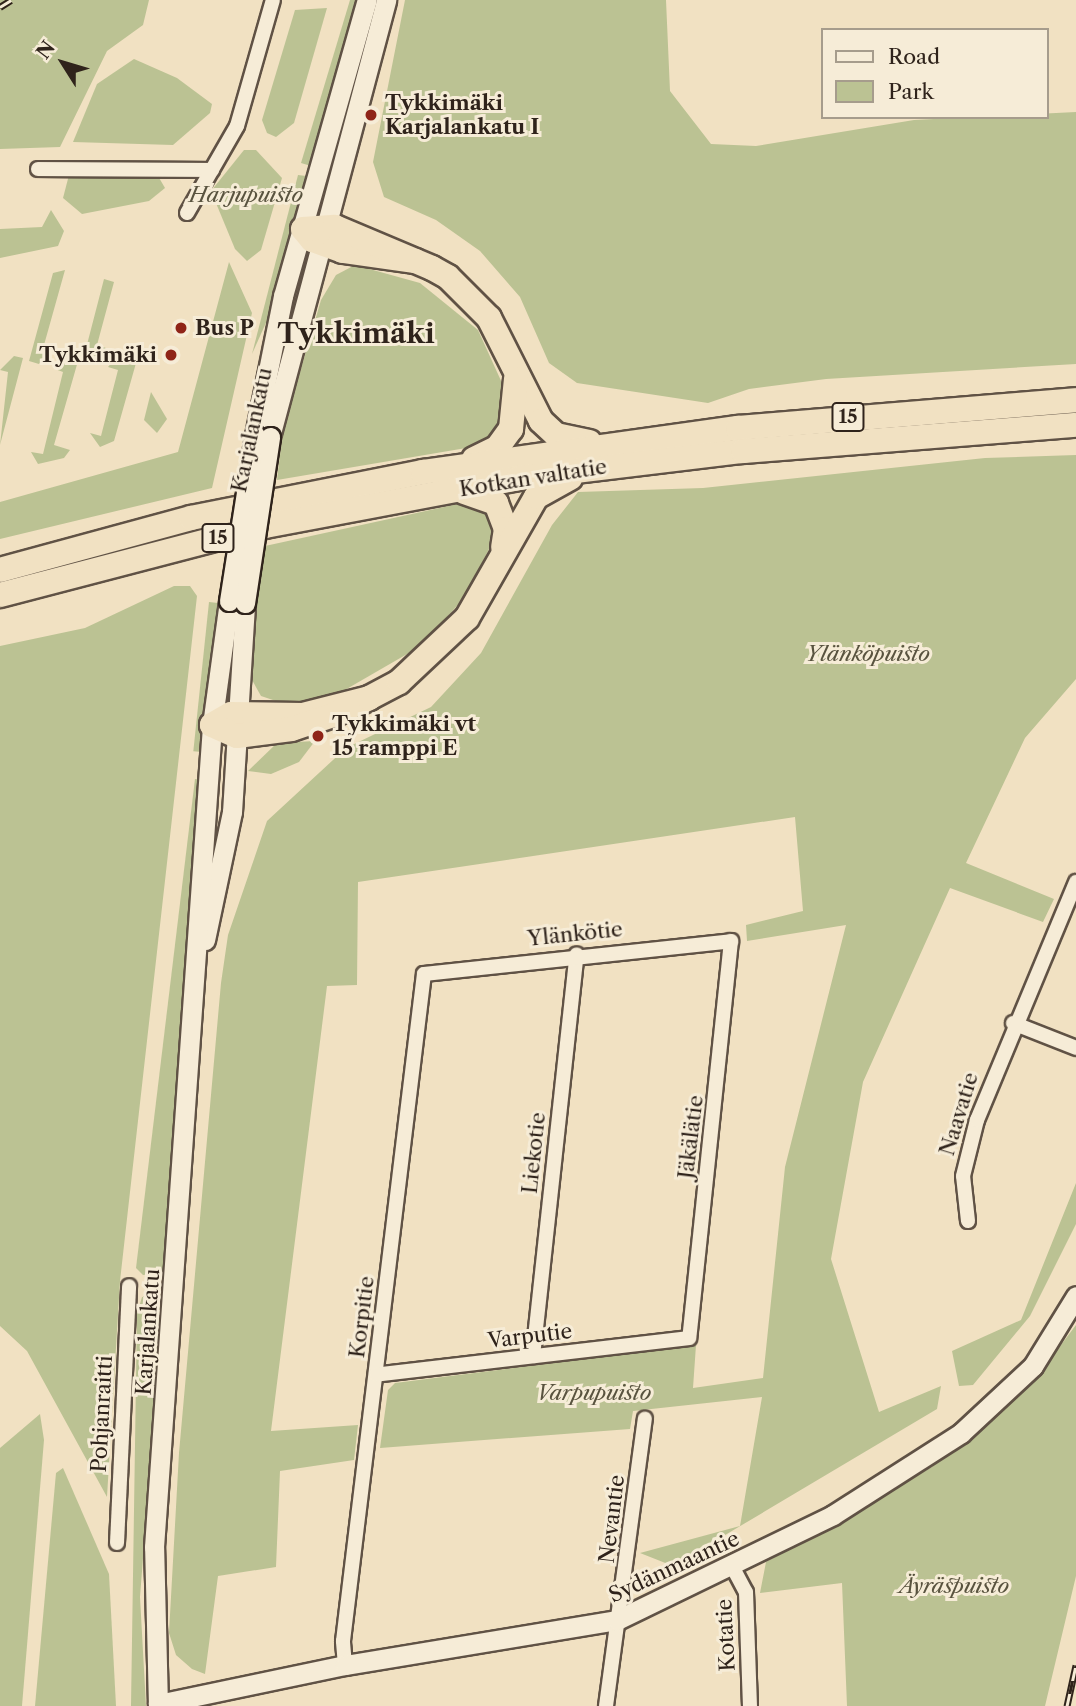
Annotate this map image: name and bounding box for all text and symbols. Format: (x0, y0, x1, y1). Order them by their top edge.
north arrow (28, 28, 98, 98)
legend (820, 28, 1048, 119)
text: N (32, 37, 60, 64)
text: Road (888, 44, 940, 69)
text: Park (888, 79, 934, 104)
place label: Tykkimäki Karjalankatu I (385, 90, 539, 140)
marker: Tykkimäki Karjalankatu I (363, 107, 379, 123)
park label: Harjupuisto (189, 182, 303, 208)
place label: Bus P (195, 315, 254, 341)
district label: Tykkimäki (277, 316, 435, 350)
marker: Bus P (173, 320, 189, 336)
place label: Tykkimäki (39, 342, 157, 368)
marker: Tykkimäki (163, 347, 179, 363)
street label: Karjalankatu (226, 365, 278, 495)
road number: 15 (830, 402, 866, 432)
street label: Kotkan valtatie (457, 454, 609, 502)
road number: 15 (200, 523, 235, 554)
park label: Ylänköpuisto (806, 641, 930, 667)
place label: Tykkimäki vt 15 ramppi E (332, 711, 477, 761)
marker: Tykkimäki vt 15 ramppi E (310, 728, 326, 744)
street label: Ylänkötie (526, 916, 624, 952)
street label: Naavatie (934, 1069, 984, 1159)
street label: Jäkälätie (673, 1094, 709, 1180)
street label: Liekotie (517, 1111, 551, 1195)
street label: Karjalankatu (131, 1268, 165, 1396)
street label: Korpitie (344, 1275, 380, 1359)
street label: Varputie (486, 1318, 574, 1354)
street label: Pohjanraitti (86, 1355, 118, 1473)
park label: Varpupuisto (537, 1380, 651, 1406)
street label: Nevantie (594, 1473, 630, 1565)
street label: Sydänmaantie (605, 1526, 743, 1608)
park label: Äyräspuisto (899, 1573, 1009, 1599)
street label: Kotatie (712, 1598, 740, 1672)

